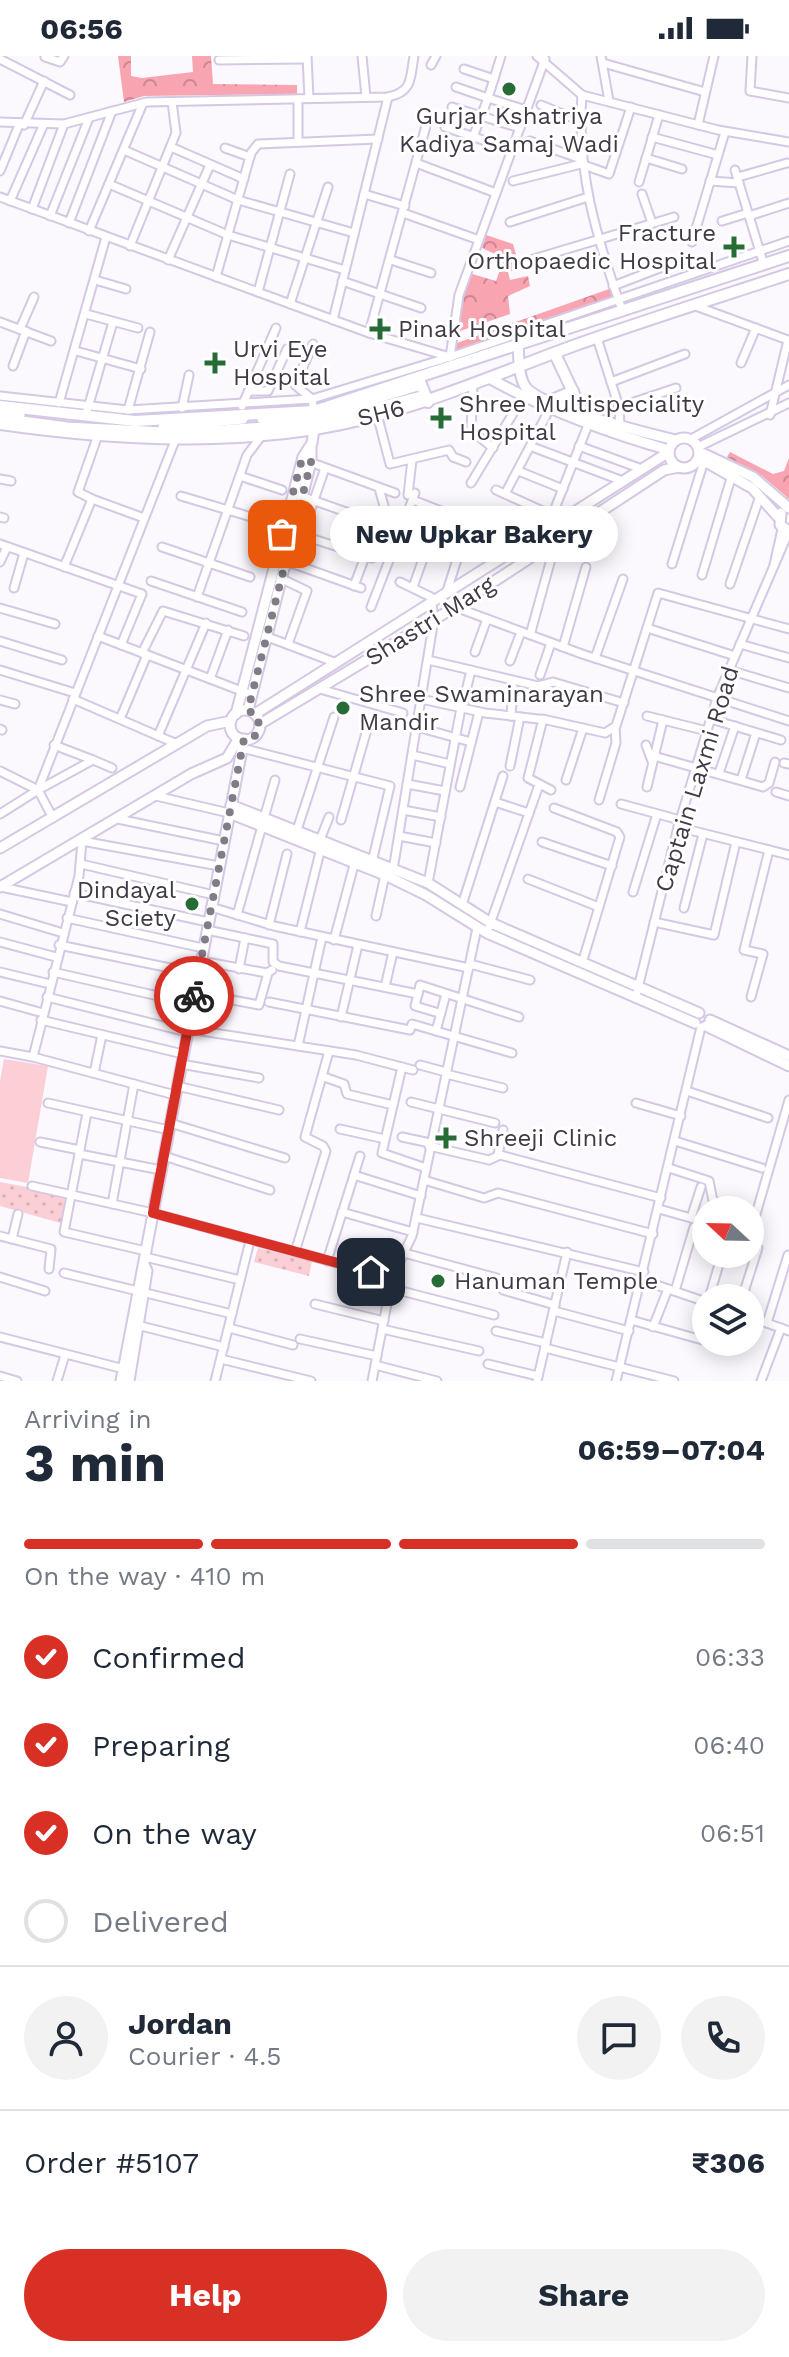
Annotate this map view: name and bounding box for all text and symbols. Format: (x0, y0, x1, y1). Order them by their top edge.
text: 06:56 (40, 11, 123, 46)
marker: Gurjar Kshatriya Kadiya Samaj Wadi (500, 80, 518, 98)
place label: Gurjar Kshatriya Kadiya Samaj Wadi (399, 102, 619, 158)
place label: Fracture Orthopaedic Hospital (467, 219, 717, 275)
marker: Fracture Orthopaedic Hospital (723, 236, 745, 258)
place label: Pinak Hospital (398, 315, 566, 343)
marker: Pinak Hospital (369, 318, 391, 340)
place label: Urvi Eye Hospital (233, 335, 331, 391)
marker: Urvi Eye Hospital (204, 352, 226, 374)
place label: Shree Multispeciality Hospital (459, 390, 705, 446)
street label: SH6 (355, 394, 407, 432)
marker: Shree Multispeciality Hospital (430, 407, 452, 429)
pin (248, 500, 316, 568)
callout: New Upkar Bakery (330, 506, 618, 562)
icon: bag (260, 512, 304, 556)
text: New Upkar Bakery (355, 519, 593, 549)
street label: Shastri Marg (360, 570, 500, 672)
street label: Captain Laxmi Road (649, 663, 745, 895)
place label: Shree Swaminarayan Mandir (359, 680, 604, 736)
marker: Shree Swaminarayan Mandir (334, 699, 352, 717)
place label: Dindayal Sciety (77, 876, 177, 932)
marker: Dindayal Sciety (183, 895, 201, 913)
courier (154, 956, 234, 1036)
icon: bike (172, 974, 216, 1018)
place label: Shreeji Clinic (464, 1124, 617, 1152)
marker: Shreeji Clinic (435, 1127, 457, 1149)
north arrow (692, 1196, 764, 1268)
map controls (692, 1196, 764, 1356)
pin (337, 1238, 405, 1306)
icon: home (349, 1250, 393, 1294)
place label: Hanuman Temple (454, 1267, 658, 1295)
marker: Hanuman Temple (429, 1272, 447, 1290)
button: layers (692, 1284, 764, 1356)
text: Arriving in (24, 1404, 152, 1434)
text: 06:59–07:04 (577, 1432, 765, 1467)
text: 3 min (24, 1433, 166, 1494)
text: On the way · 410 m (24, 1561, 265, 1591)
icon: check (24, 1635, 68, 1679)
text: Confirmed (92, 1640, 246, 1675)
text: 06:33 (695, 1642, 765, 1672)
icon: check (24, 1723, 68, 1767)
text: Preparing (92, 1728, 230, 1763)
text: 06:40 (693, 1730, 765, 1760)
icon: check (24, 1811, 68, 1855)
text: On the way (92, 1816, 257, 1851)
text: 06:51 (700, 1818, 765, 1848)
text: Delivered (92, 1904, 229, 1939)
button: person (24, 1996, 108, 2080)
button: chat (577, 1996, 661, 2080)
button: phone (681, 1996, 765, 2080)
text: Jordan (128, 2006, 232, 2041)
text: Courier · 4.5 (128, 2041, 281, 2071)
text: Order #5107 (24, 2145, 199, 2180)
text: ₹306 (691, 2145, 765, 2180)
button: Help (24, 2249, 387, 2341)
button: Share (403, 2249, 765, 2341)

